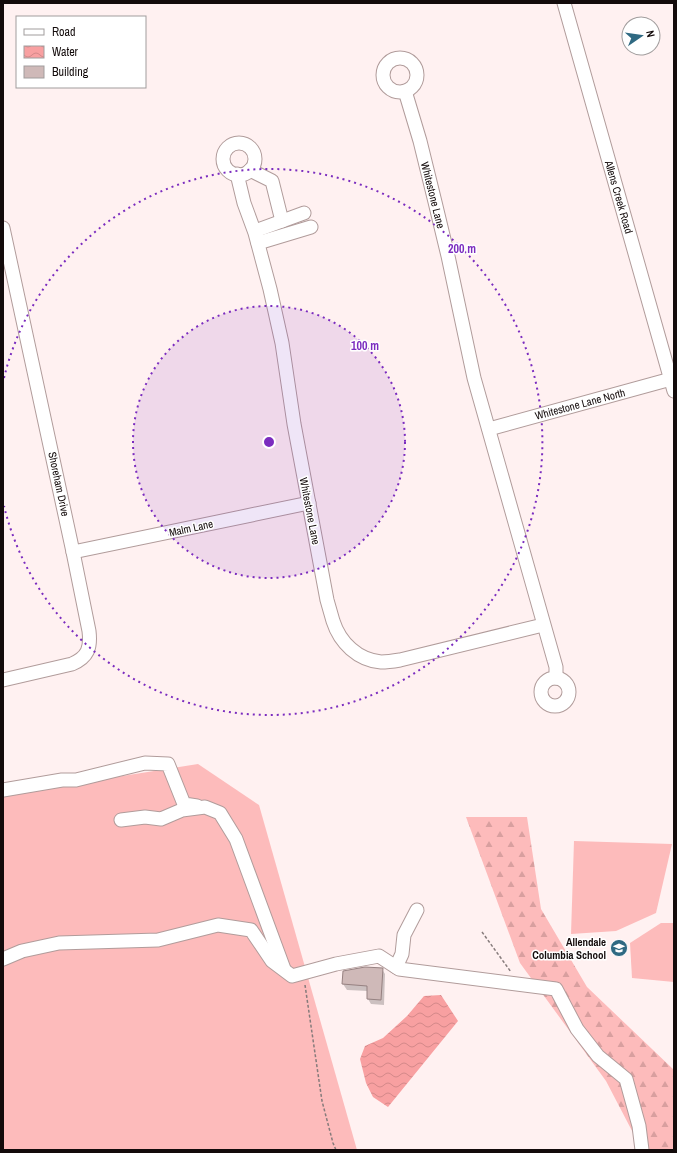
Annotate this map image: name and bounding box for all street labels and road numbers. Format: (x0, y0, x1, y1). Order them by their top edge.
street label: Allens Creek Road (602, 158, 636, 235)
street label: Whitestone Lane (418, 160, 448, 230)
street label: Whitestone Lane North (533, 385, 627, 423)
street label: Shoreham Drive (45, 450, 73, 518)
street label: Whitestone Lane (297, 476, 323, 546)
street label: Malm Lane (168, 517, 214, 539)

